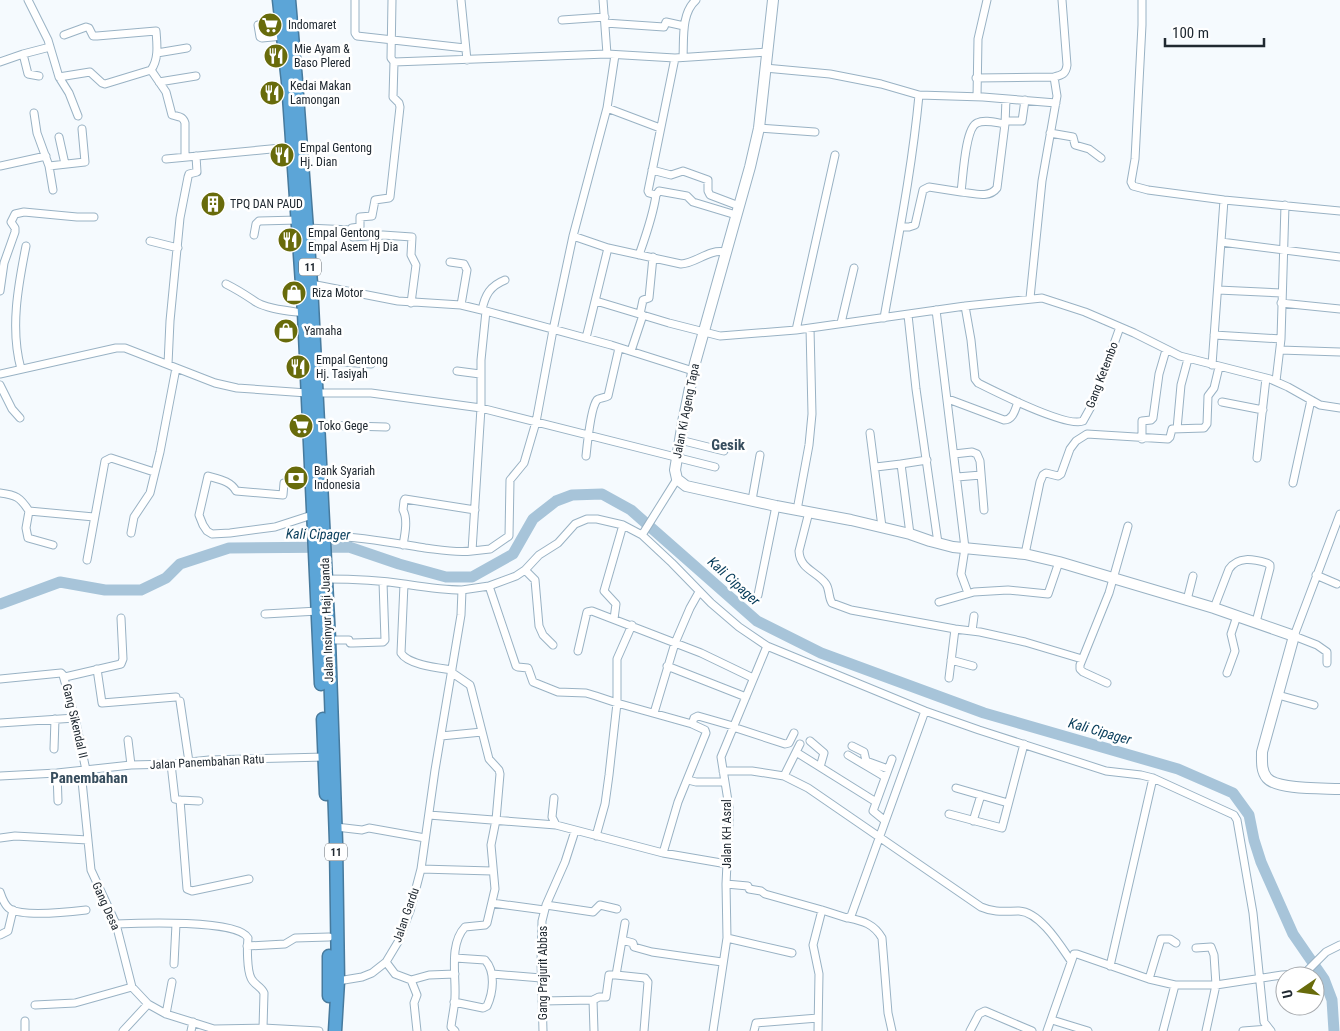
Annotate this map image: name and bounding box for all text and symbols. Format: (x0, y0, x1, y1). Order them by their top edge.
supermarket icon: Indomaret (257, 12, 283, 38)
scale bar (1165, 15, 1264, 47)
place label: Indomaret (288, 18, 337, 32)
text: 100 m (1172, 24, 1209, 42)
place label: Mie Ayam & Baso Plered (294, 42, 351, 70)
restaurant icon: Mie Ayam & Baso Plered (263, 43, 289, 69)
place label: Kedai Makan Lamongan (290, 79, 351, 107)
restaurant icon: Kedai Makan Lamongan (259, 80, 285, 106)
place label: Empal Gentong Hj. Dian (300, 141, 372, 169)
restaurant icon: Empal Gentong Hj. Dian (269, 142, 295, 168)
building icon: TPQ DAN PAUD (200, 191, 226, 217)
place label: TPQ DAN PAUD (230, 197, 303, 211)
place label: Empal Gentong Empal Asem Hj Dia (308, 226, 398, 254)
restaurant icon: Empal Gentong Empal Asem Hj Dia (277, 227, 303, 253)
road number: 11 (299, 258, 321, 276)
shop icon: Riza Motor (281, 280, 307, 306)
place label: Riza Motor (312, 286, 363, 300)
shop icon: Yamaha (273, 318, 299, 344)
place label: Yamaha (304, 324, 342, 338)
street label: Gang Ketembo (1083, 340, 1121, 410)
place label: Empal Gentong Hj. Tasiyah (316, 353, 388, 381)
restaurant icon: Empal Gentong Hj. Tasiyah (285, 354, 311, 380)
street label: Jalan Ki Ageng Tapa (670, 362, 702, 460)
supermarket icon: Toko Gege (288, 413, 314, 439)
place label: Toko Gege (318, 419, 369, 433)
district label: Gesik (711, 436, 746, 454)
place label: Bank Syariah Indonesia (314, 464, 375, 492)
bank icon: Bank Syariah Indonesia (283, 465, 309, 491)
water label: Kali Cipager (286, 525, 351, 543)
water label: Kali Cipager (705, 553, 764, 609)
street label: Jalan Insinyur Haji Juanda (318, 557, 336, 683)
street label: Gang Sikendal II (60, 682, 90, 760)
water label: Kali Cipager (1067, 714, 1134, 748)
street label: Jalan Panembahan Ratu (149, 752, 265, 772)
district label: Panembahan (50, 769, 128, 787)
street label: Jalan KH Asral (720, 799, 734, 869)
road number: 11 (325, 844, 347, 860)
street label: Gang Desa (89, 880, 123, 932)
street label: Jalan Gardu (390, 886, 422, 944)
street label: Gang Prajurit Abbas (536, 926, 550, 1020)
north arrow (1275, 966, 1325, 1016)
text: U (1279, 988, 1296, 1000)

